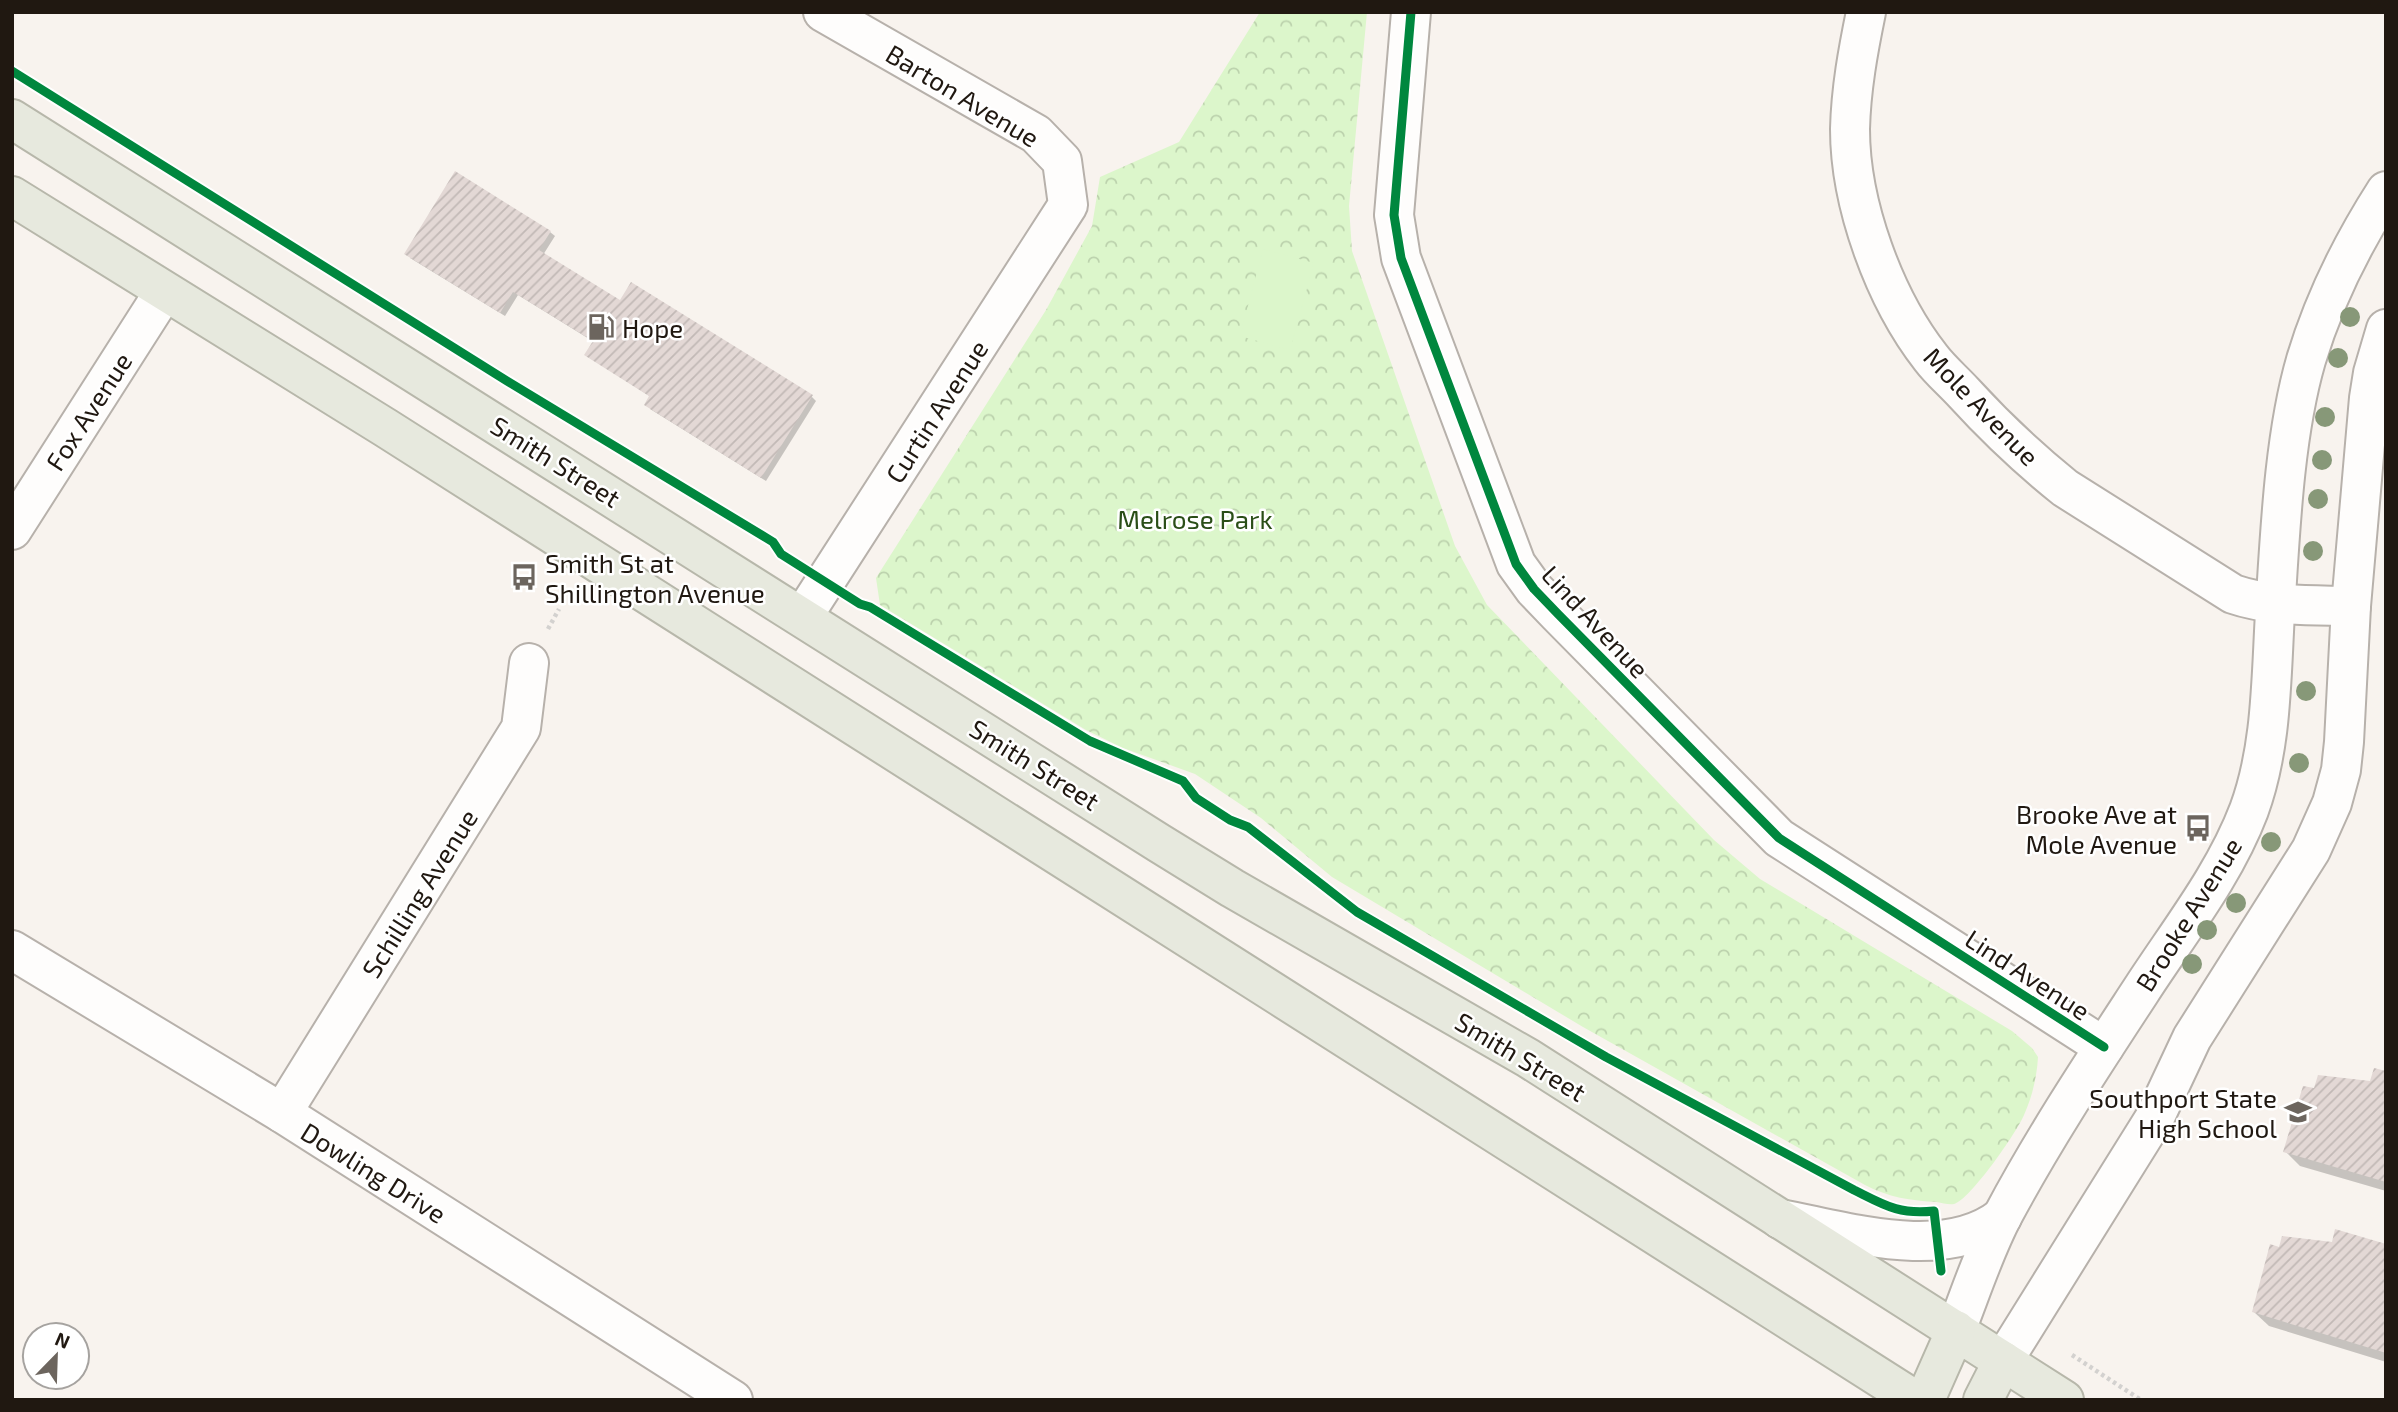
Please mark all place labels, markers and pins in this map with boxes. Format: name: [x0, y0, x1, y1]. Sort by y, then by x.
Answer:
fuel station icon: Hope: [586, 312, 616, 342]
place label: Hope: [622, 312, 683, 343]
place label: Smith St at Shillington Avenue: [545, 547, 765, 608]
bus stop icon: Smith St at Shillington Avenue: [509, 562, 539, 592]
place label: Brooke Ave at Mole Avenue: [2016, 798, 2177, 859]
bus stop icon: Brooke Ave at Mole Avenue: [2183, 813, 2213, 843]
place label: Southport State High School: [2089, 1082, 2277, 1143]
school or university icon: Southport State High School: [2283, 1097, 2313, 1127]

